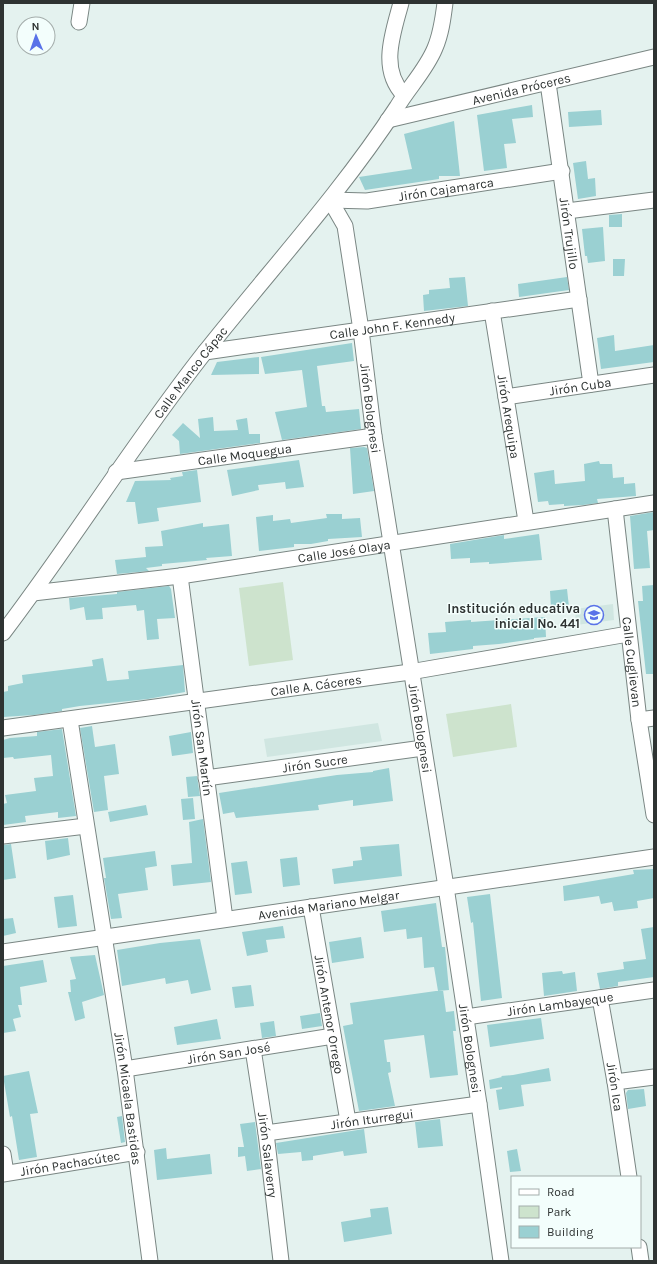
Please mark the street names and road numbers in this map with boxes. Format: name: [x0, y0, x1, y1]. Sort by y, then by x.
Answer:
street label: Avenida Próceres: [471, 69, 572, 107]
street label: Jirón Cajamarca: [397, 174, 495, 204]
street label: Jirón Trujillo: [557, 197, 582, 270]
street label: Calle John F. Kennedy: [329, 309, 456, 342]
street label: Calle Manco Cápac: [150, 323, 230, 421]
street label: Jirón Bolognesi: [358, 362, 384, 454]
street label: Jirón Arequipa: [495, 374, 523, 460]
street label: Jirón Cuba: [548, 374, 612, 398]
street label: Calle Moquegua: [197, 440, 293, 468]
street label: Calle José Olaya: [297, 536, 392, 565]
street label: Calle Cuglievan: [620, 616, 645, 708]
street label: Calle A. Cáceres: [270, 671, 363, 699]
street label: Jirón Bolognesi: [406, 682, 435, 774]
street label: Jirón San Martín: [189, 698, 216, 797]
street label: Jirón Sucre: [281, 751, 349, 775]
street label: Avenida Mariano Melgar: [257, 887, 401, 922]
street label: Jirón Antenor Orrego: [312, 954, 347, 1075]
street label: Jirón Lambayeque: [506, 988, 614, 1019]
street label: Jirón Bolognesi: [456, 1003, 485, 1094]
street label: Jirón Micaela Bastidas: [112, 1031, 145, 1166]
street label: Jirón San José: [186, 1039, 272, 1067]
street label: Jirón Ica: [604, 1061, 627, 1112]
street label: Jirón Iturregui: [330, 1106, 414, 1132]
street label: Jirón Salaverry: [255, 1111, 281, 1199]
street label: Jirón Pachacútec: [19, 1147, 121, 1179]

